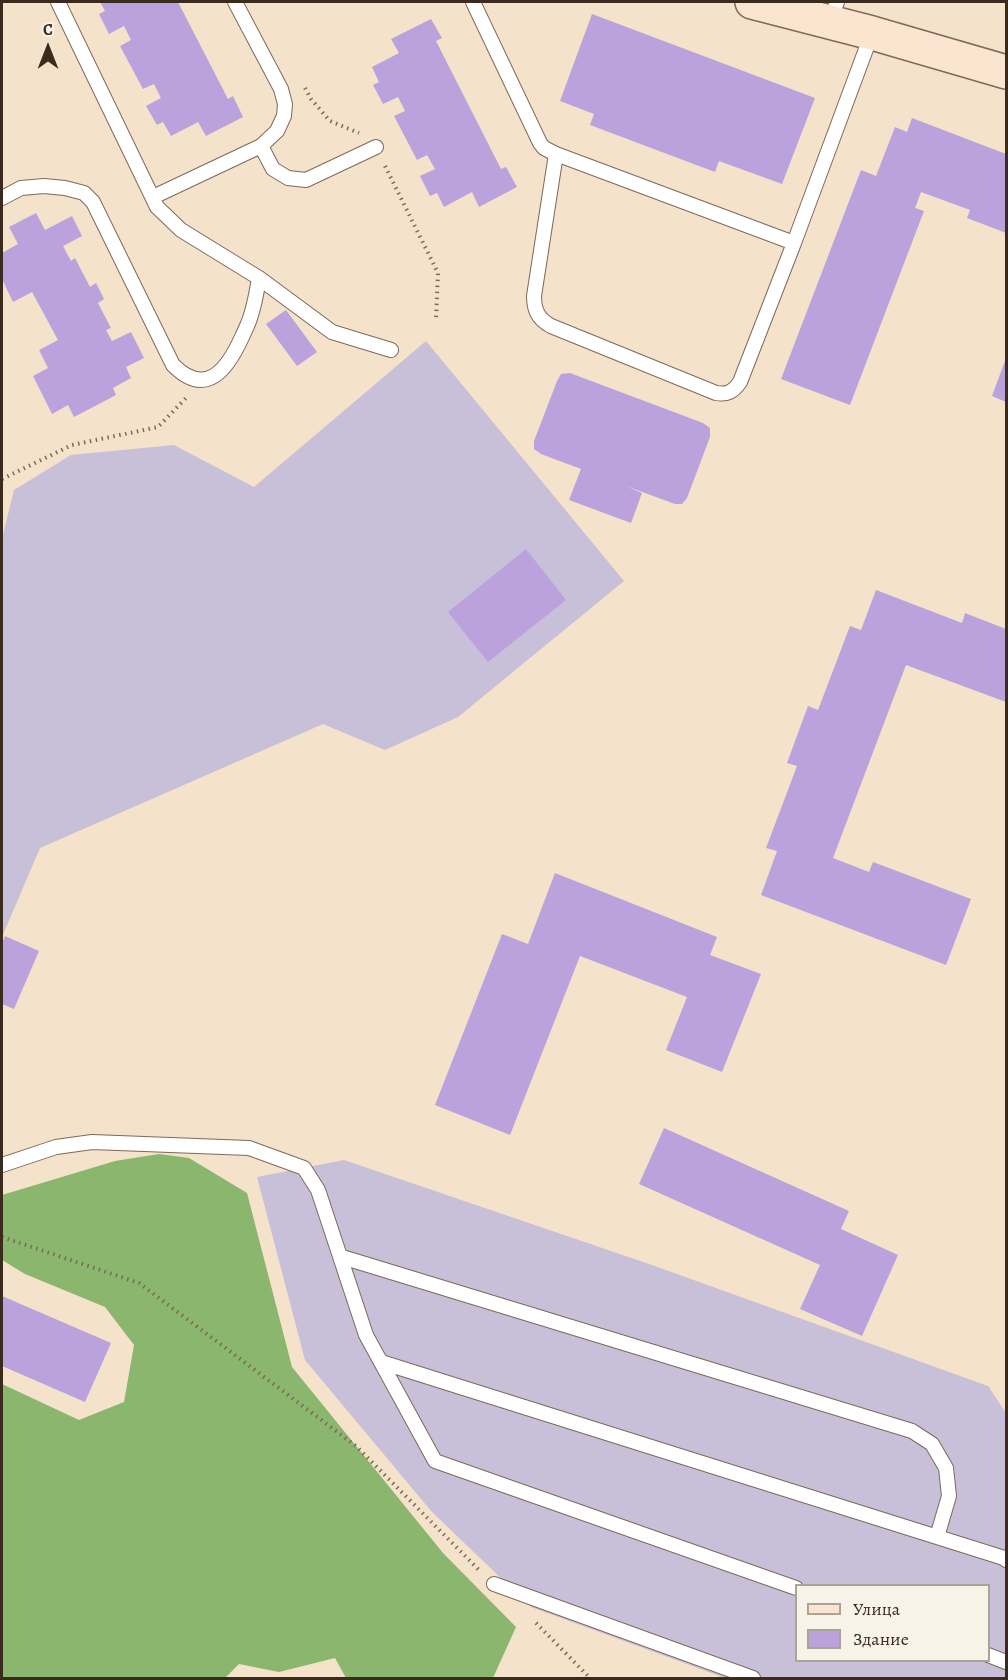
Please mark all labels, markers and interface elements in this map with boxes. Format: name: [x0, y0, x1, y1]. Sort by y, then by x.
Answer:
north arrow: [18, 18, 78, 78]
text: С: [43, 19, 53, 41]
legend: [795, 1584, 990, 1662]
text: Улица: [853, 1597, 900, 1621]
text: Здание: [853, 1627, 909, 1651]

